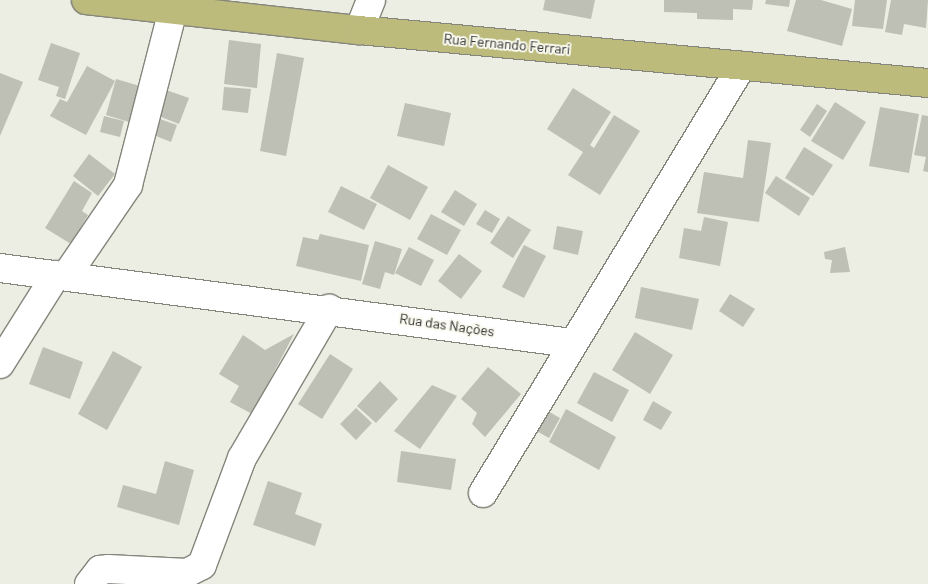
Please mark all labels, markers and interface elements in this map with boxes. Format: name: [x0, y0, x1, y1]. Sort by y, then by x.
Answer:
street label: Rua Fernando Ferrari: [443, 30, 571, 58]
street label: Rua das Nações: [398, 310, 496, 340]

